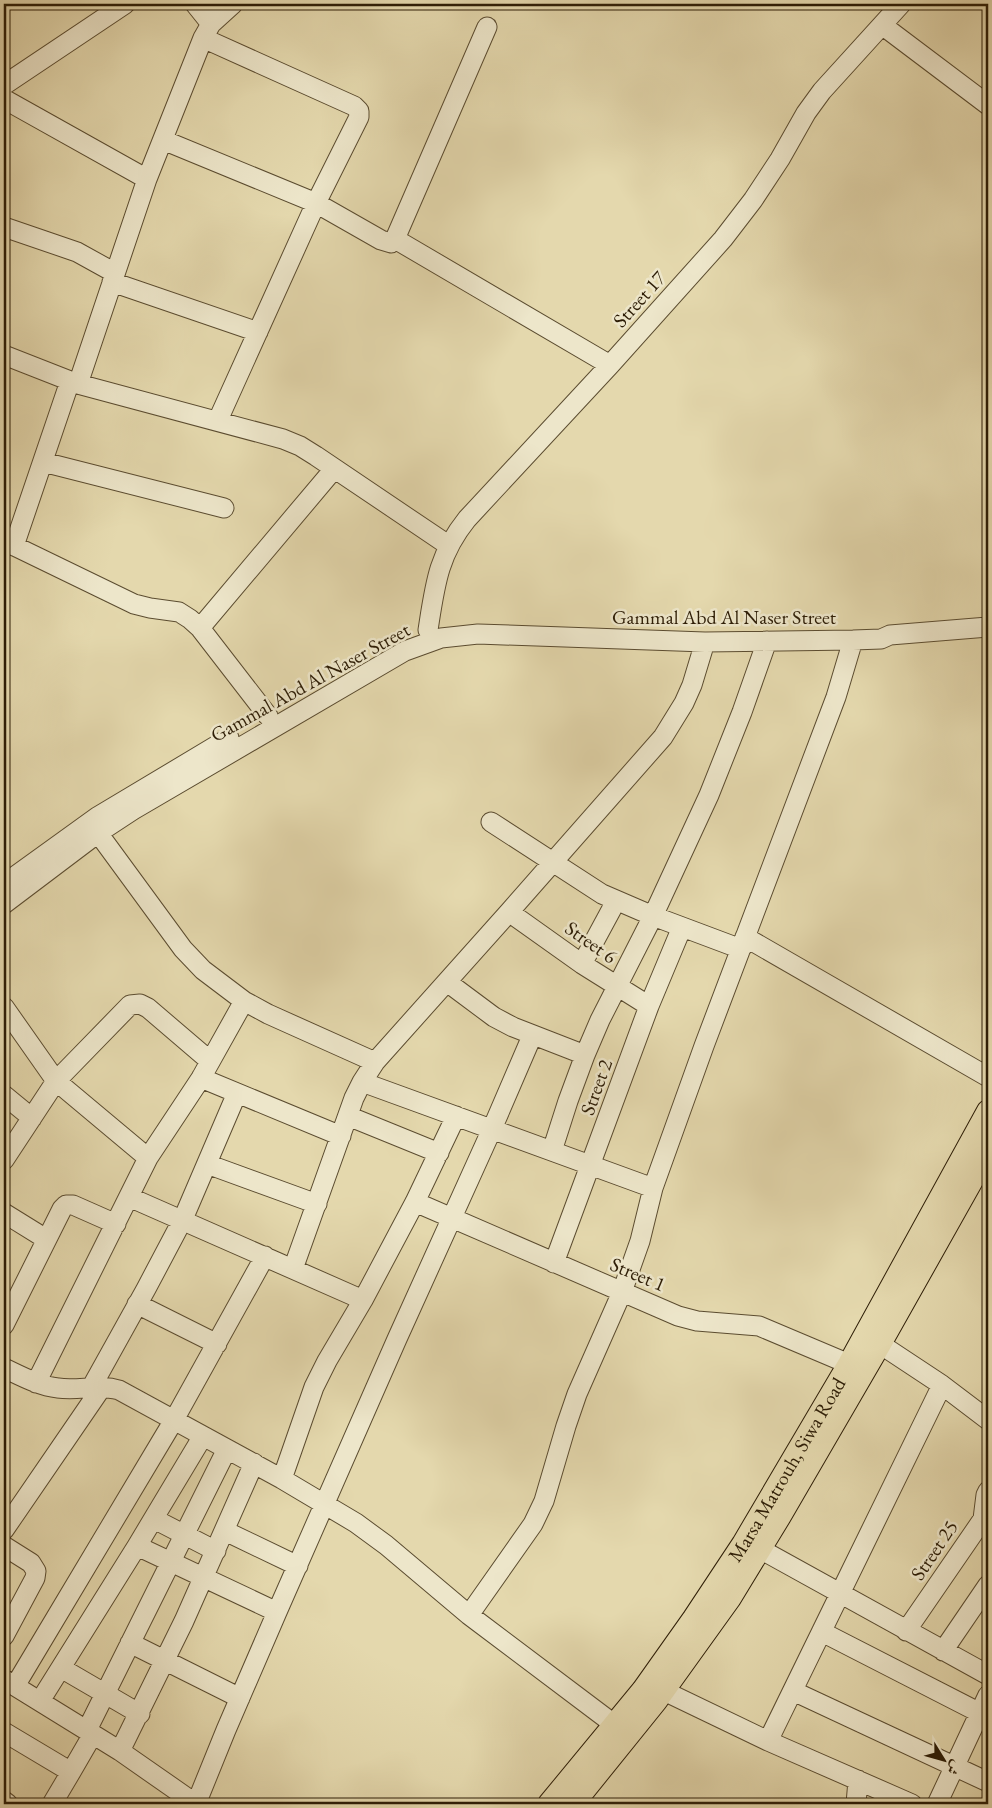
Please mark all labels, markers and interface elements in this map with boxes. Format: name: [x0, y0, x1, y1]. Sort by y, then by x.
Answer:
street label: Street 17: [607, 265, 671, 333]
street label: Gammal Abd Al Naser Street: [612, 604, 837, 630]
street label: Gammal Abd Al Naser Street: [206, 616, 415, 748]
street label: Street 6: [560, 915, 622, 969]
street label: Street 2: [574, 1055, 618, 1118]
street label: Street 1: [606, 1251, 670, 1297]
street label: Marsa Matrouh, Siwa Road: [722, 1372, 852, 1567]
street label: Street 25: [904, 1515, 964, 1585]
north arrow: [920, 1736, 970, 1786]
text: ش: [943, 1757, 966, 1779]

